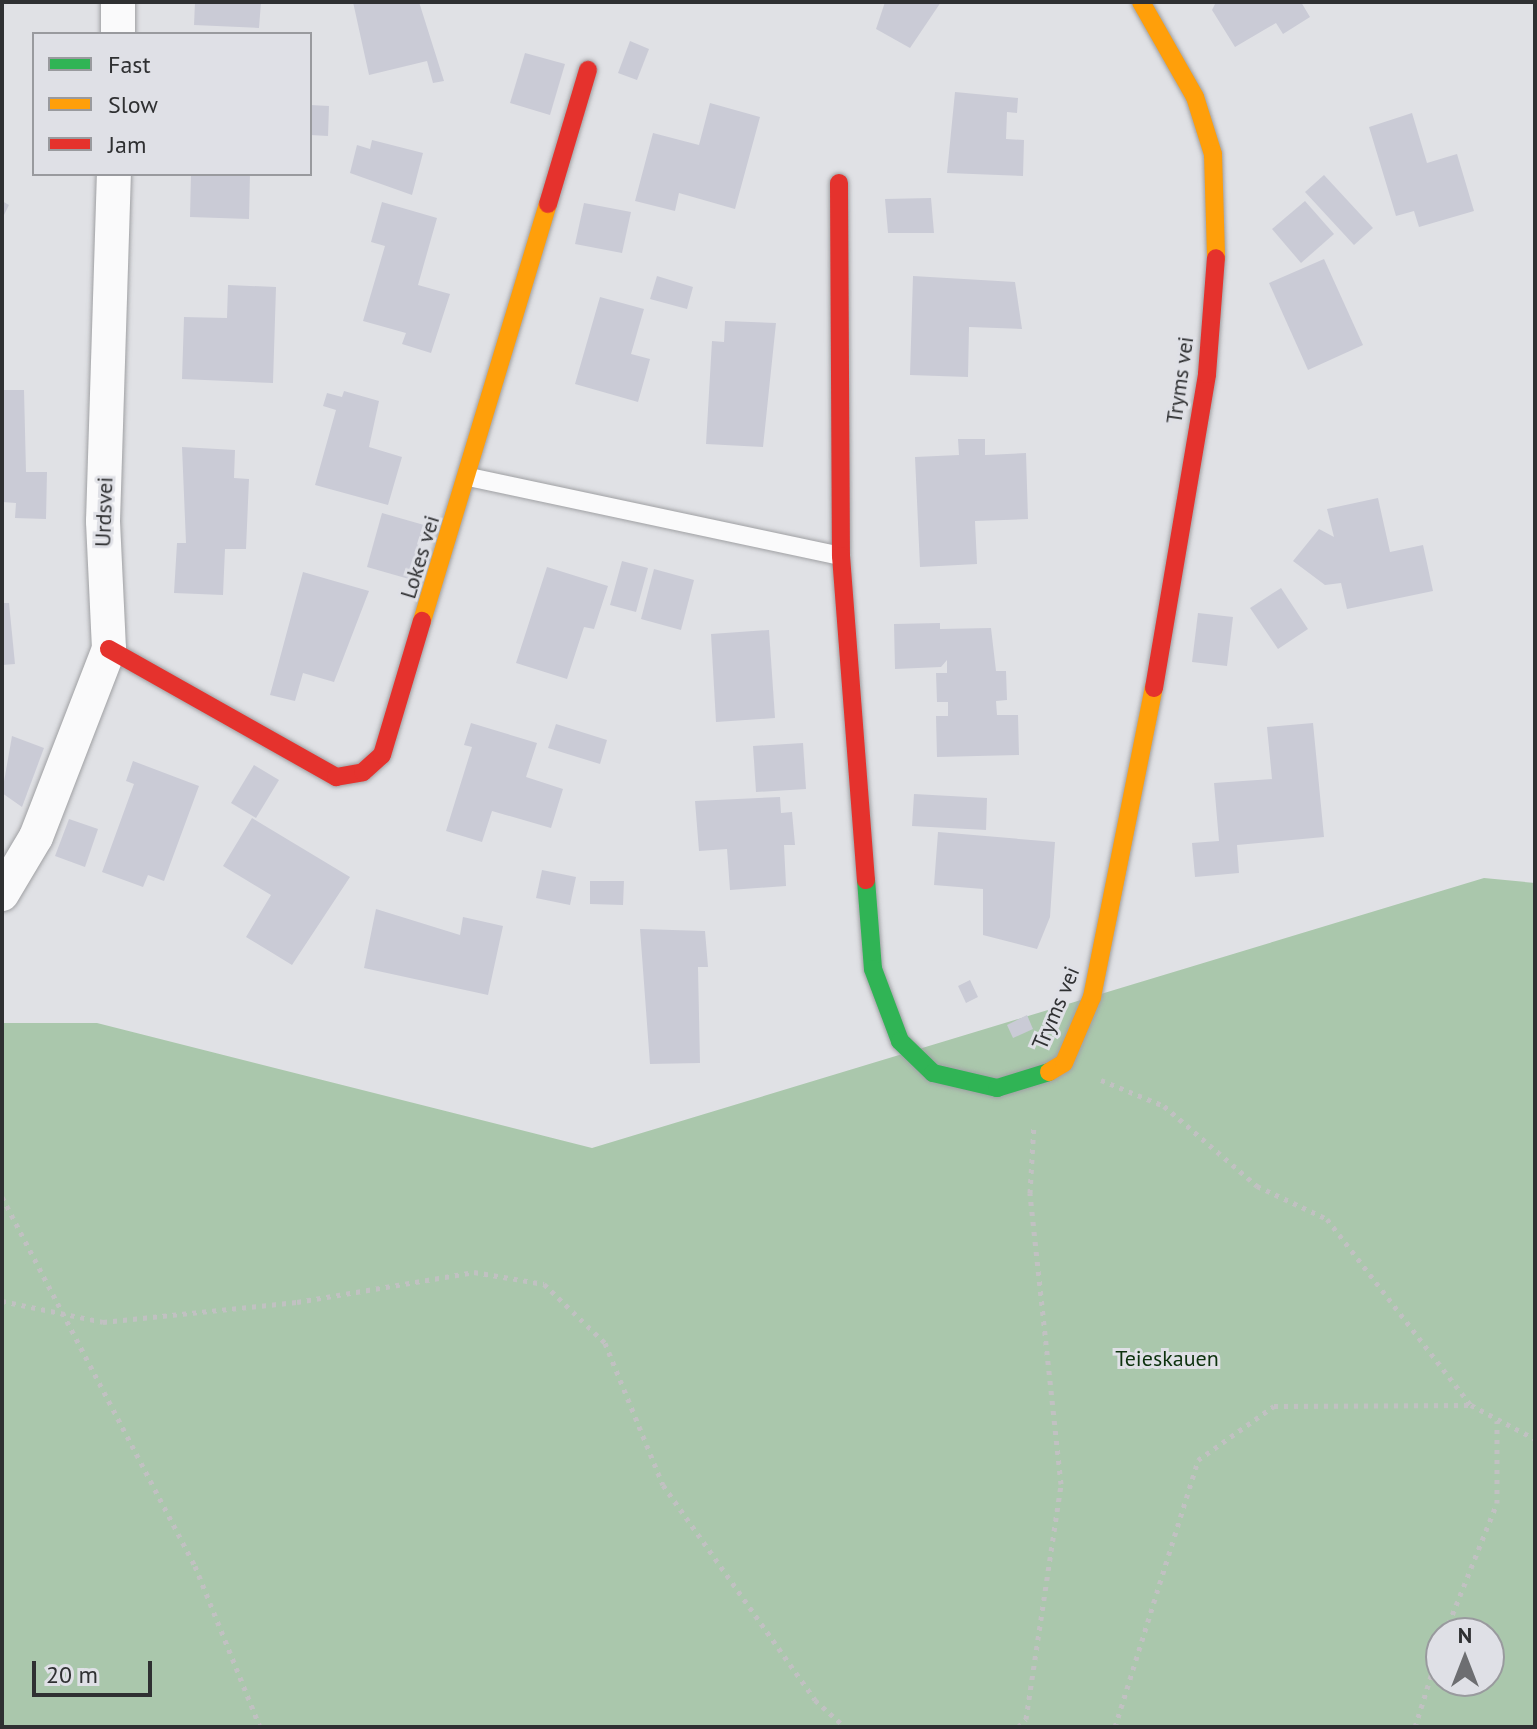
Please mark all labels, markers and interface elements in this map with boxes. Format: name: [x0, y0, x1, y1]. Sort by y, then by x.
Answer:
legend: [32, 32, 312, 176]
text: Fast: [108, 49, 151, 80]
text: Slow: [108, 89, 158, 120]
text: Jam: [108, 129, 146, 160]
street label: Tryms vei: [1161, 335, 1199, 425]
street label: Urdsvei: [90, 476, 118, 548]
street label: Lokes vei: [395, 512, 445, 602]
street label: Tryms vei: [1027, 962, 1085, 1054]
park label: Teieskauen: [1115, 1346, 1219, 1372]
north arrow: [1425, 1617, 1505, 1697]
text: N: [1458, 1621, 1472, 1649]
scale bar: [36, 1645, 156, 1695]
text: 20 m: [46, 1659, 98, 1690]

